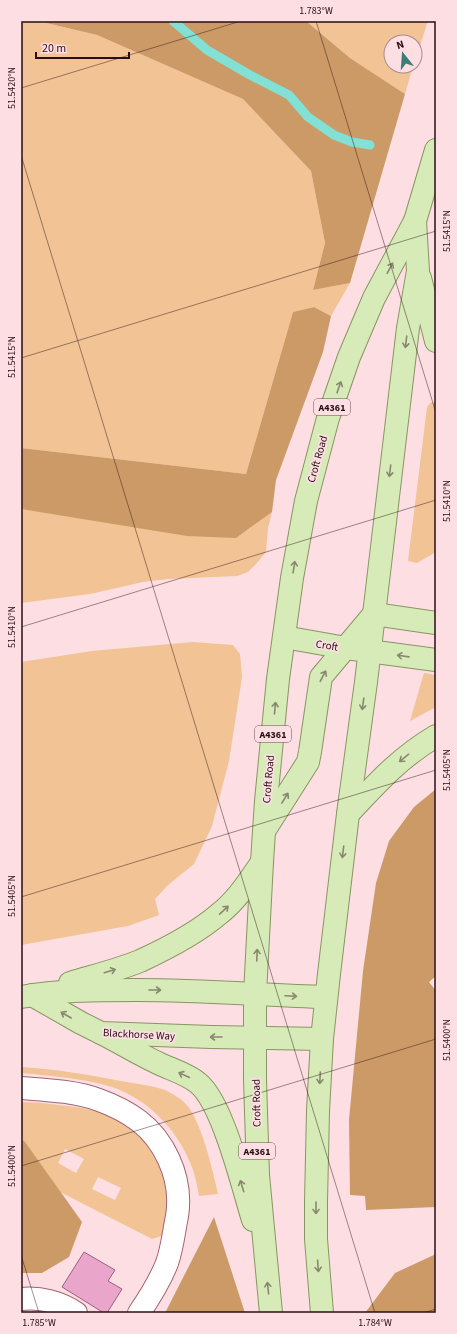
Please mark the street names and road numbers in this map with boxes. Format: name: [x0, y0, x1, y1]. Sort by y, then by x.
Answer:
road number: A4361: [314, 399, 350, 415]
street label: Croft Road: [304, 434, 331, 484]
street label: Croft: [315, 636, 340, 655]
road number: A4361: [255, 726, 291, 742]
street label: Croft Road: [259, 754, 278, 804]
street label: Blackhorse Way: [102, 1025, 176, 1044]
street label: Croft Road: [249, 1079, 264, 1127]
road number: A4361: [239, 1143, 275, 1159]

